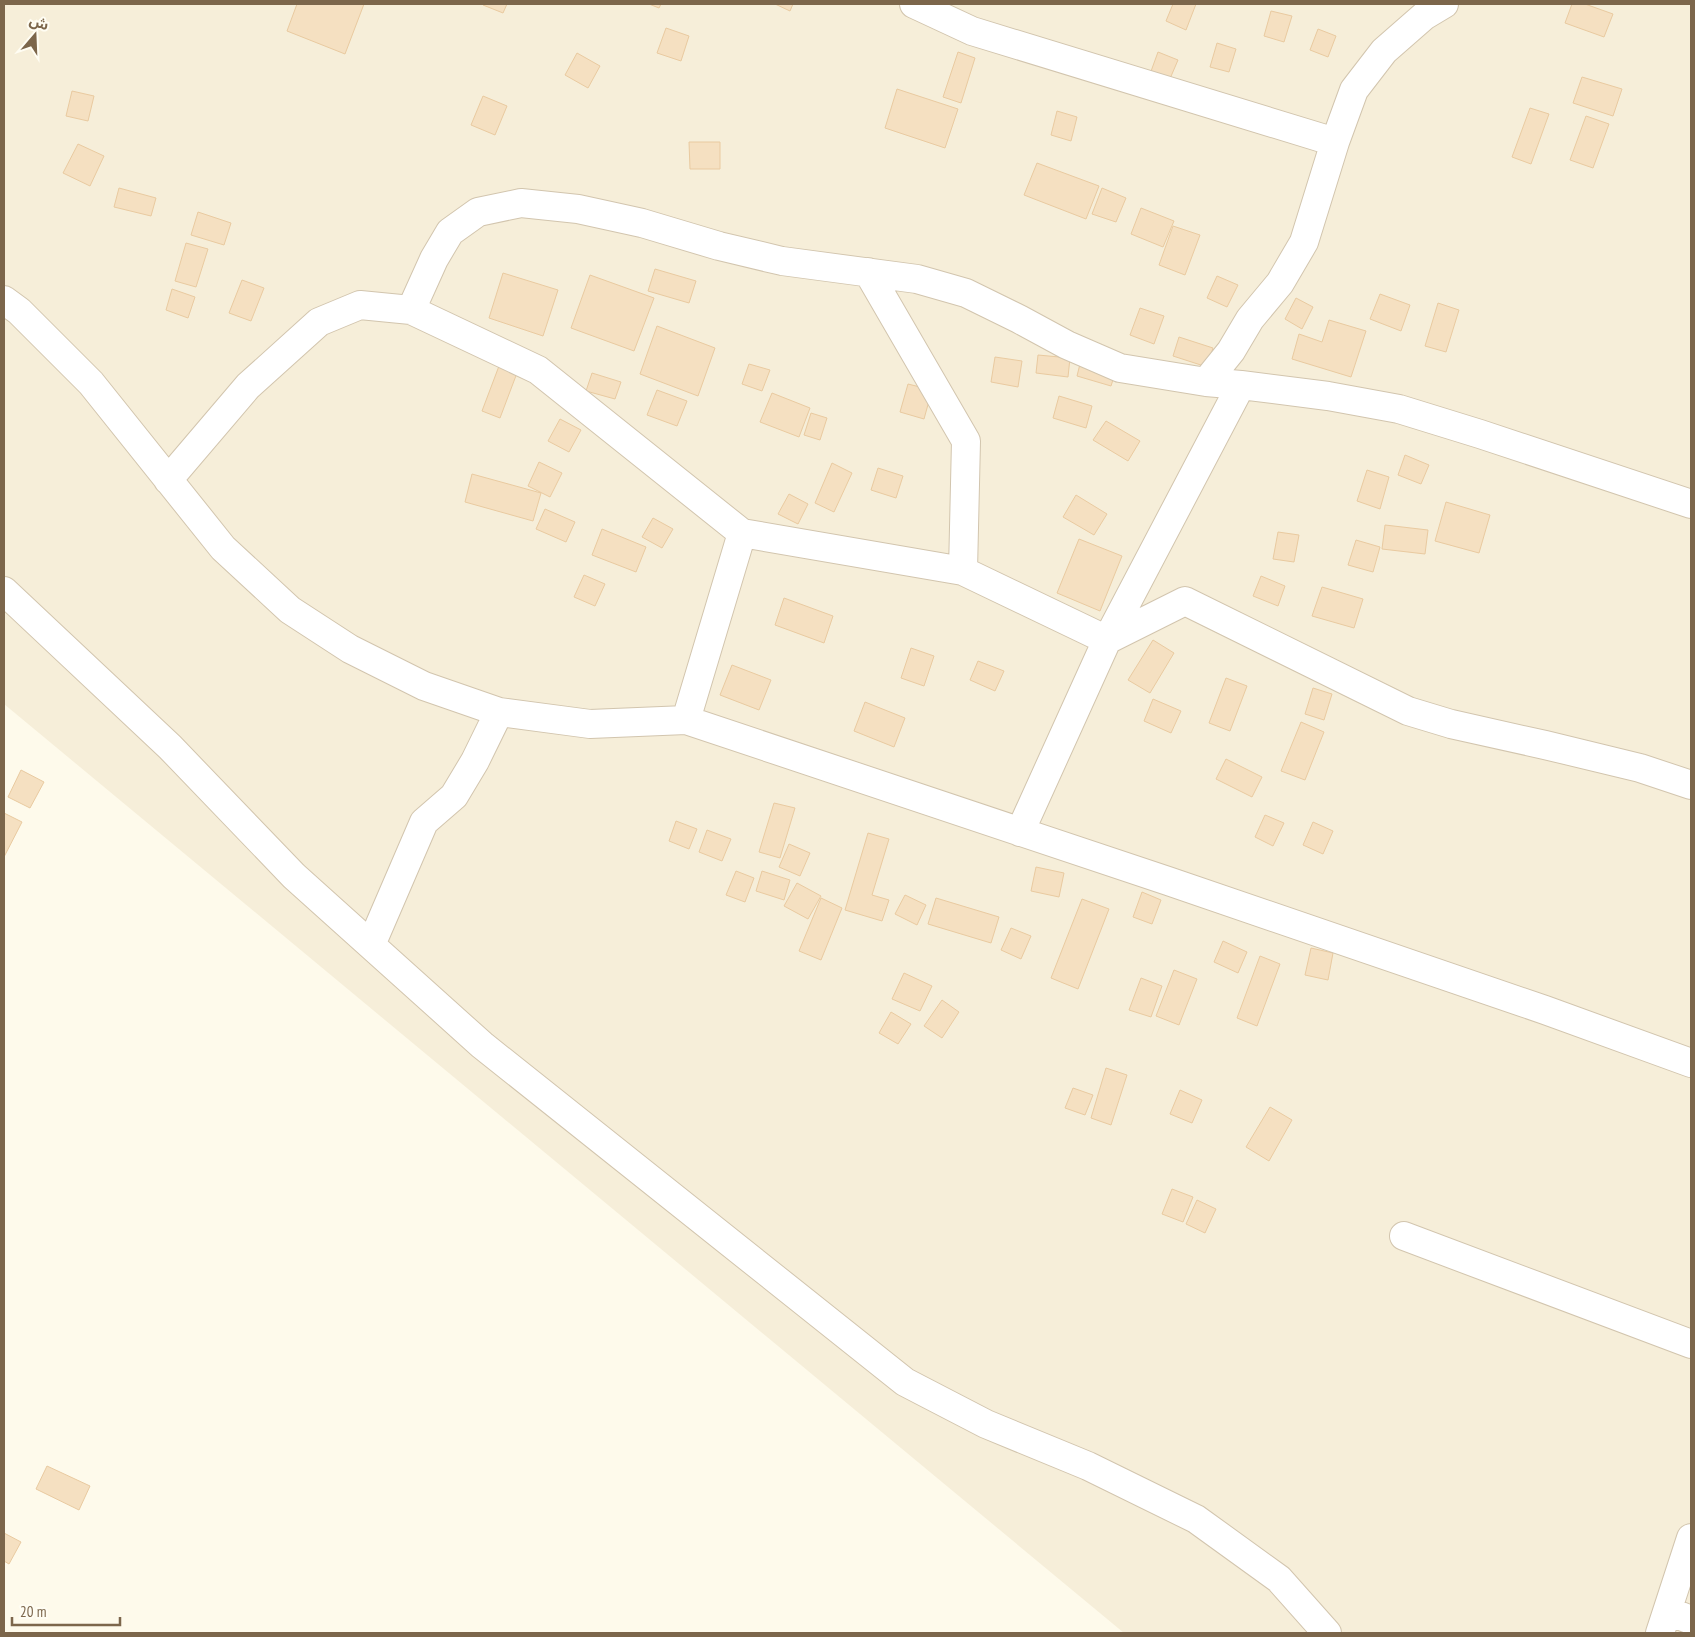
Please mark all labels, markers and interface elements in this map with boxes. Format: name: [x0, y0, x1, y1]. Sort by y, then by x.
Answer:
north arrow: [10, 10, 60, 60]
text: ش: [27, 11, 51, 34]
scale bar: [12, 1594, 120, 1626]
text: 20 m: [20, 1602, 46, 1621]

